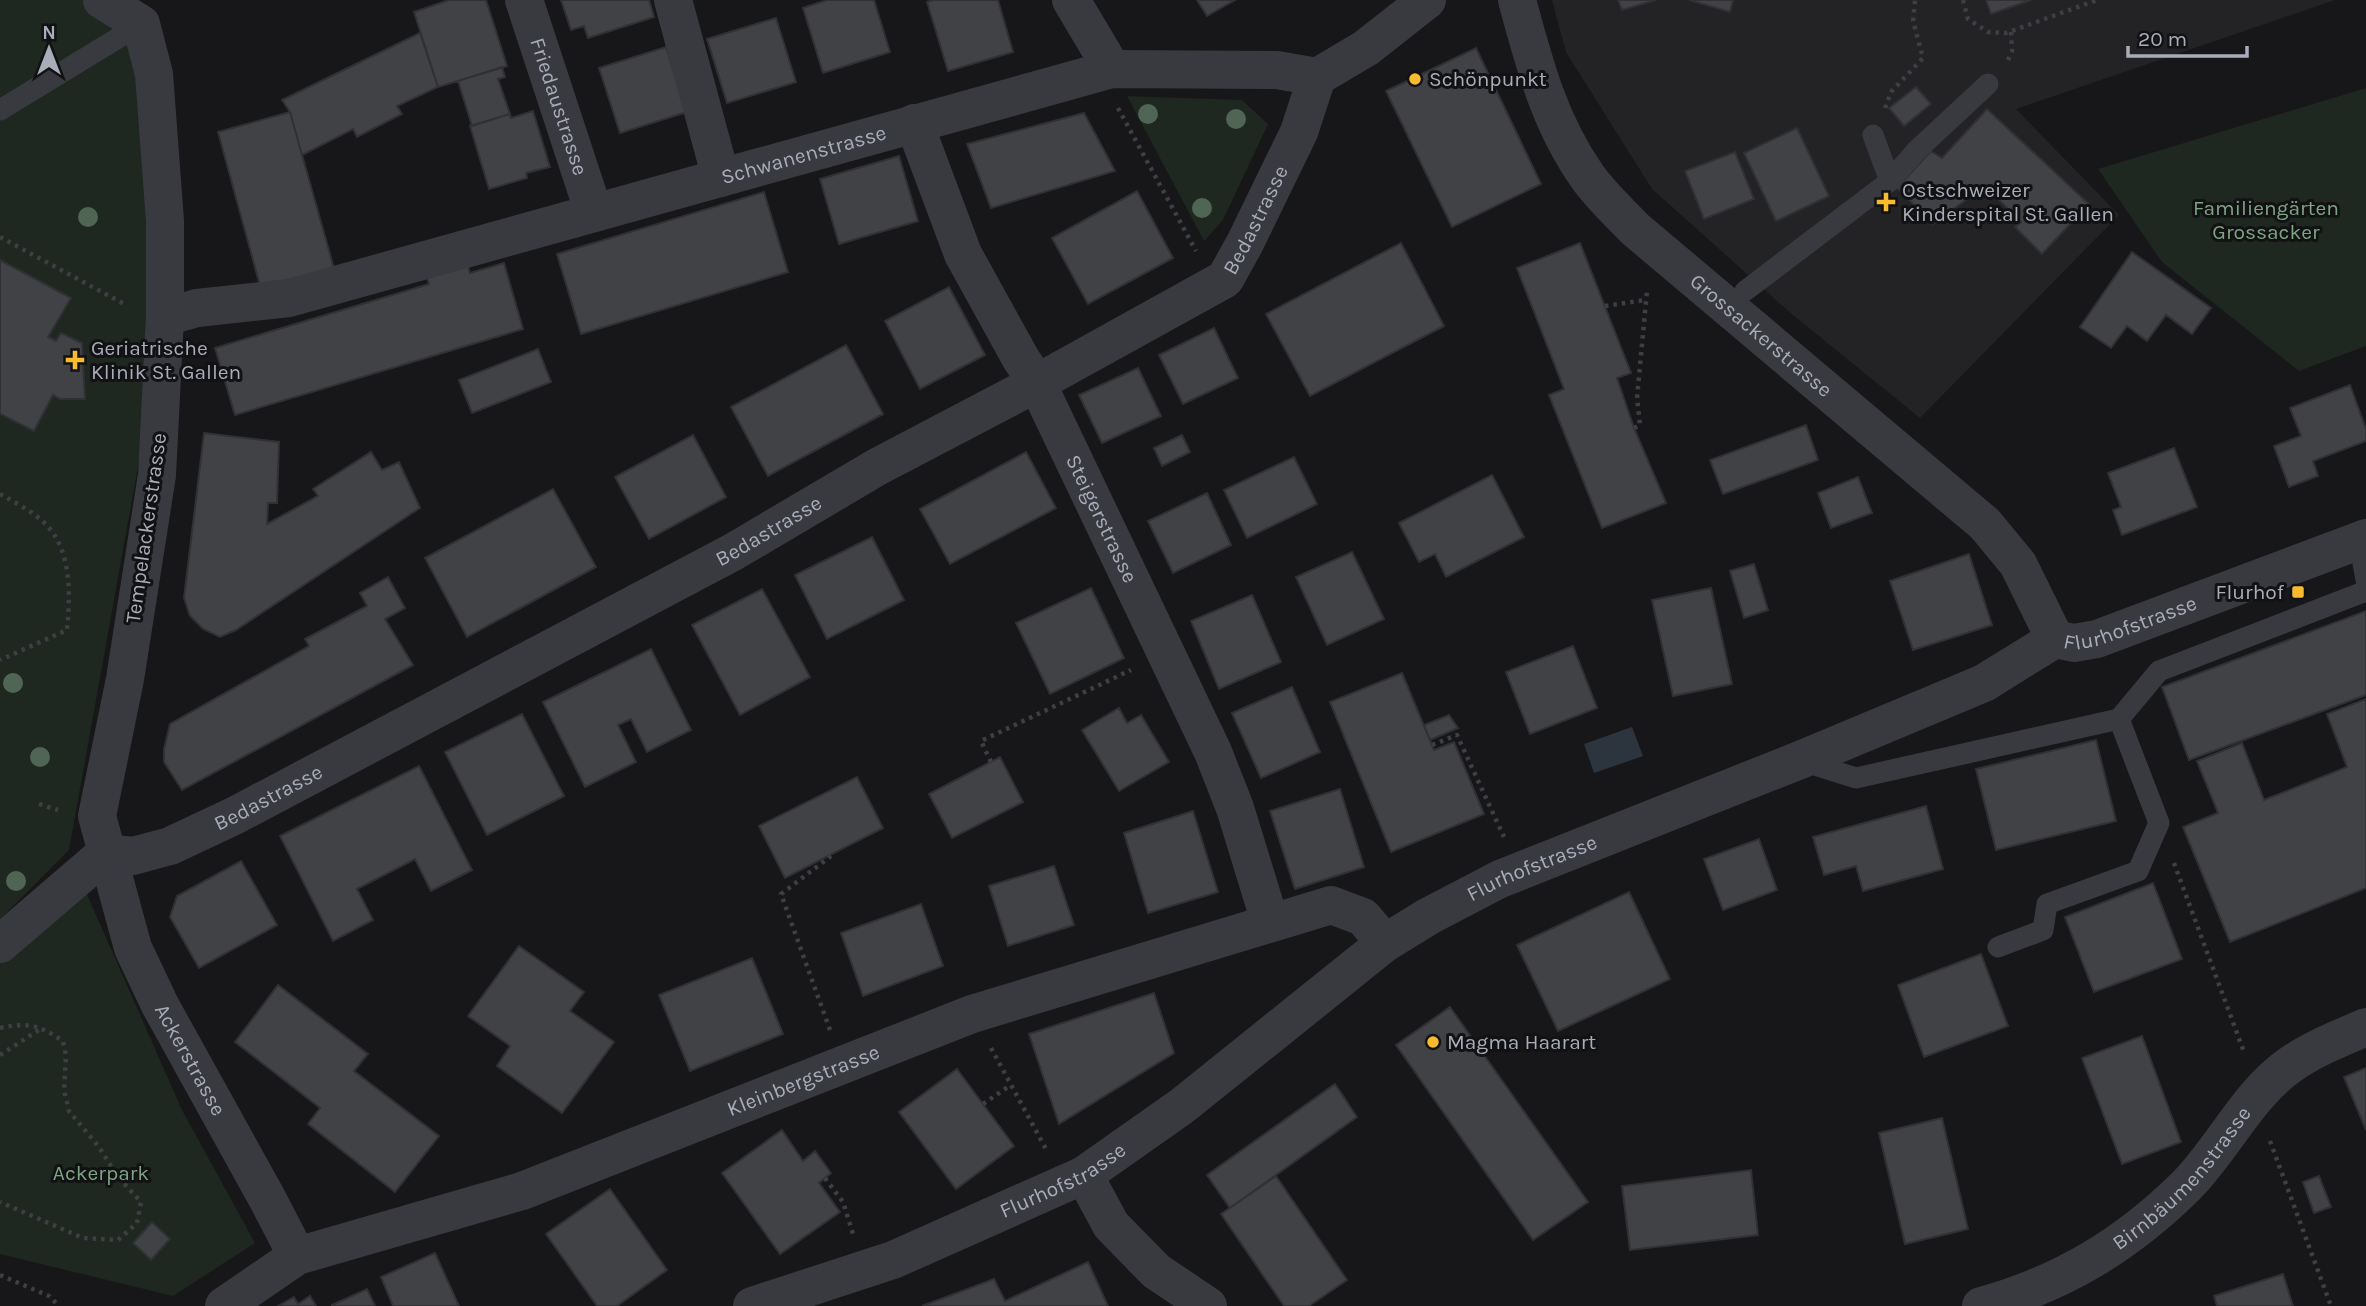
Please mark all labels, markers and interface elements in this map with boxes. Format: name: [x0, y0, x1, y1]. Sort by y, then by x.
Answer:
north arrow: [14, 14, 84, 84]
scale bar: [2128, 14, 2247, 58]
text: N: [42, 22, 56, 44]
text: 20 m: [2138, 27, 2187, 51]
street label: Friedaustrasse: [525, 35, 593, 178]
place label: Schönpunkt: [1429, 67, 1547, 91]
marker: Schönpunkt: [1407, 71, 1423, 87]
street label: Schwanenstrasse: [718, 120, 889, 189]
street label: Bedastrasse: [1218, 162, 1293, 279]
place label: Ostschweizer Kinderspital St. Gallen: [1902, 178, 2114, 226]
marker: Ostschweizer Kinderspital St. Gallen: [1876, 192, 1896, 212]
park label: Familiengärten Grossacker: [2193, 196, 2339, 244]
street label: Grossackerstrasse: [1685, 269, 1837, 402]
place label: Geriatrische Klinik St. Gallen: [91, 336, 241, 384]
marker: Geriatrische Klinik St. Gallen: [65, 350, 85, 370]
street label: Tempelackerstrasse: [121, 431, 171, 625]
street label: Steigerstrasse: [1061, 451, 1142, 587]
street label: Bedastrasse: [711, 490, 826, 571]
place label: Flurhof: [2215, 580, 2285, 604]
marker: Flurhof: [2290, 584, 2306, 600]
street label: Flurhofstrasse: [2061, 591, 2200, 655]
street label: Bedastrasse: [210, 759, 326, 836]
street label: Flurhofstrasse: [1463, 830, 1600, 906]
street label: Ackerstrasse: [150, 1000, 231, 1120]
place label: Magma Haarart: [1447, 1030, 1596, 1054]
marker: Magma Haarart: [1425, 1034, 1441, 1050]
street label: Kleinbergstrasse: [724, 1040, 883, 1121]
street label: Birnbäumenstrasse: [2108, 1102, 2256, 1255]
street label: Flurhofstrasse: [996, 1137, 1130, 1223]
park label: Ackerpark: [53, 1161, 149, 1185]

